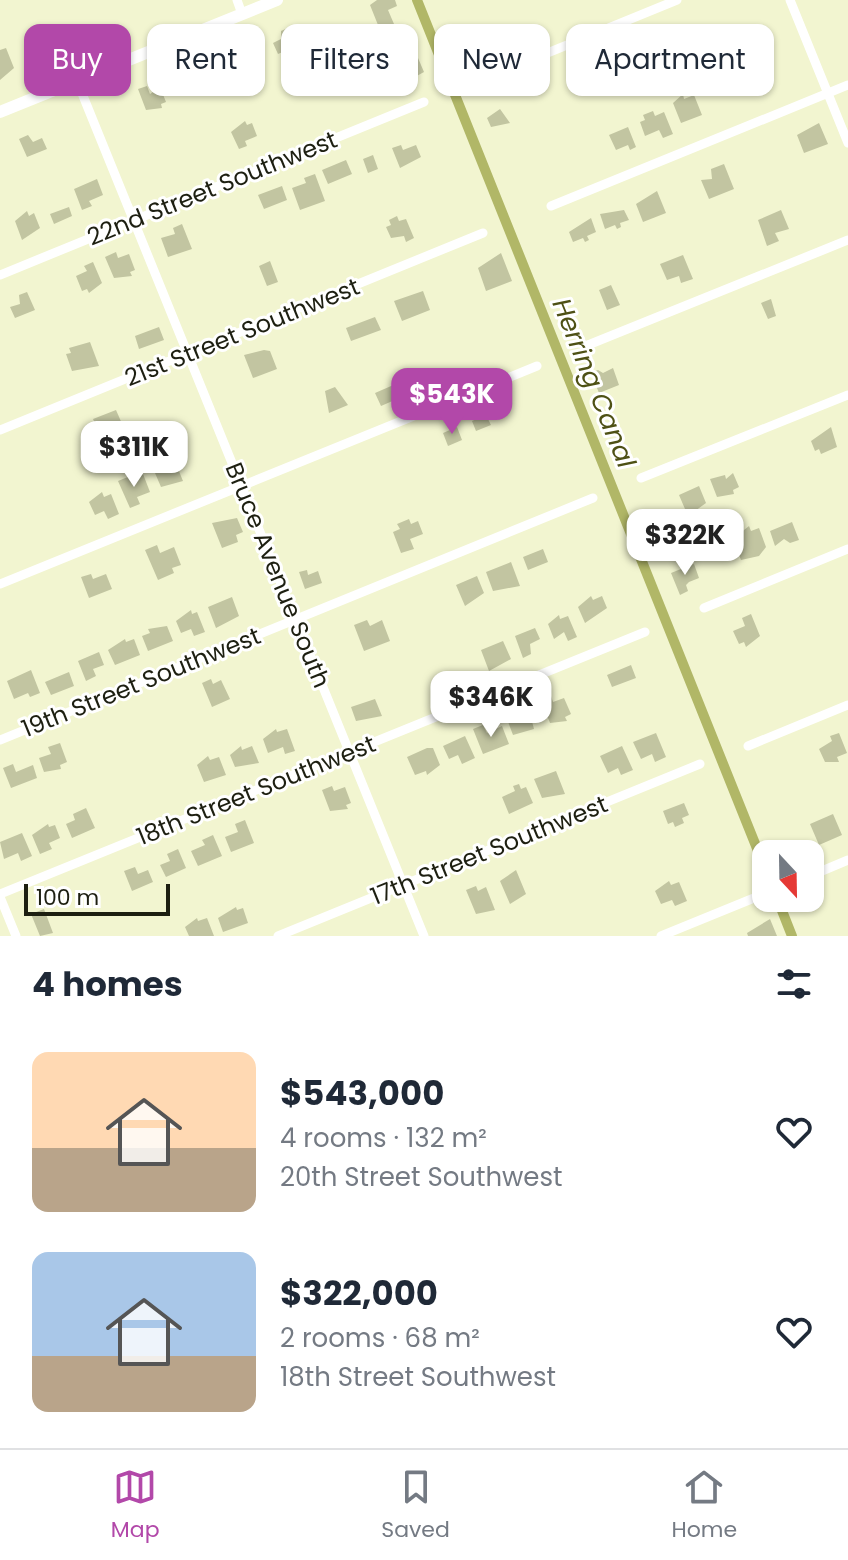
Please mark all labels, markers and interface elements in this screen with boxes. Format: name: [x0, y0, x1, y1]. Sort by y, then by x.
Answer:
chip: Buy: [24, 24, 131, 96]
chip: Rent: [147, 24, 265, 96]
chip: Filters: [281, 24, 418, 96]
chip: New: [434, 24, 550, 96]
chip: Apartment: [566, 24, 774, 96]
street label: 22nd Street Southwest: [82, 123, 342, 253]
street label: 21st Street Southwest: [120, 270, 364, 394]
water label: Herring Canal: [544, 293, 645, 474]
pin: $543K: [396, 368, 508, 436]
text: $543K: [409, 376, 495, 412]
pin: $311K: [78, 421, 190, 489]
text: $311K: [99, 429, 169, 465]
street label: Bruce Avenue South: [218, 457, 338, 693]
pin: $322K: [629, 509, 741, 577]
text: $322K: [645, 517, 725, 553]
street label: 19th Street Southwest: [17, 619, 265, 745]
pin: $346K: [435, 671, 547, 739]
text: $346K: [448, 679, 534, 715]
street label: 18th Street Southwest: [132, 727, 380, 853]
street label: 17th Street Southwest: [366, 787, 612, 913]
north arrow: [752, 840, 824, 912]
map controls: [752, 840, 824, 912]
scale bar: [24, 880, 170, 916]
text: 100 m: [36, 882, 99, 913]
text: 4 homes: [32, 960, 183, 1008]
icon: filters: [772, 962, 816, 1006]
text: $543,000: [280, 1069, 444, 1117]
icon: home: [96, 1084, 192, 1180]
icon: heart: [772, 1110, 816, 1154]
text: 4 rooms · 132 m²: [280, 1120, 487, 1156]
text: 20th Street Southwest: [280, 1159, 563, 1195]
text: $322,000: [280, 1269, 438, 1317]
icon: home: [96, 1284, 192, 1380]
icon: heart: [772, 1310, 816, 1354]
text: 2 rooms · 68 m²: [280, 1320, 480, 1356]
text: 18th Street Southwest: [280, 1359, 556, 1395]
tab: Map: [111, 1465, 160, 1546]
tab: Saved: [381, 1465, 450, 1546]
tab: Home: [672, 1465, 737, 1546]

